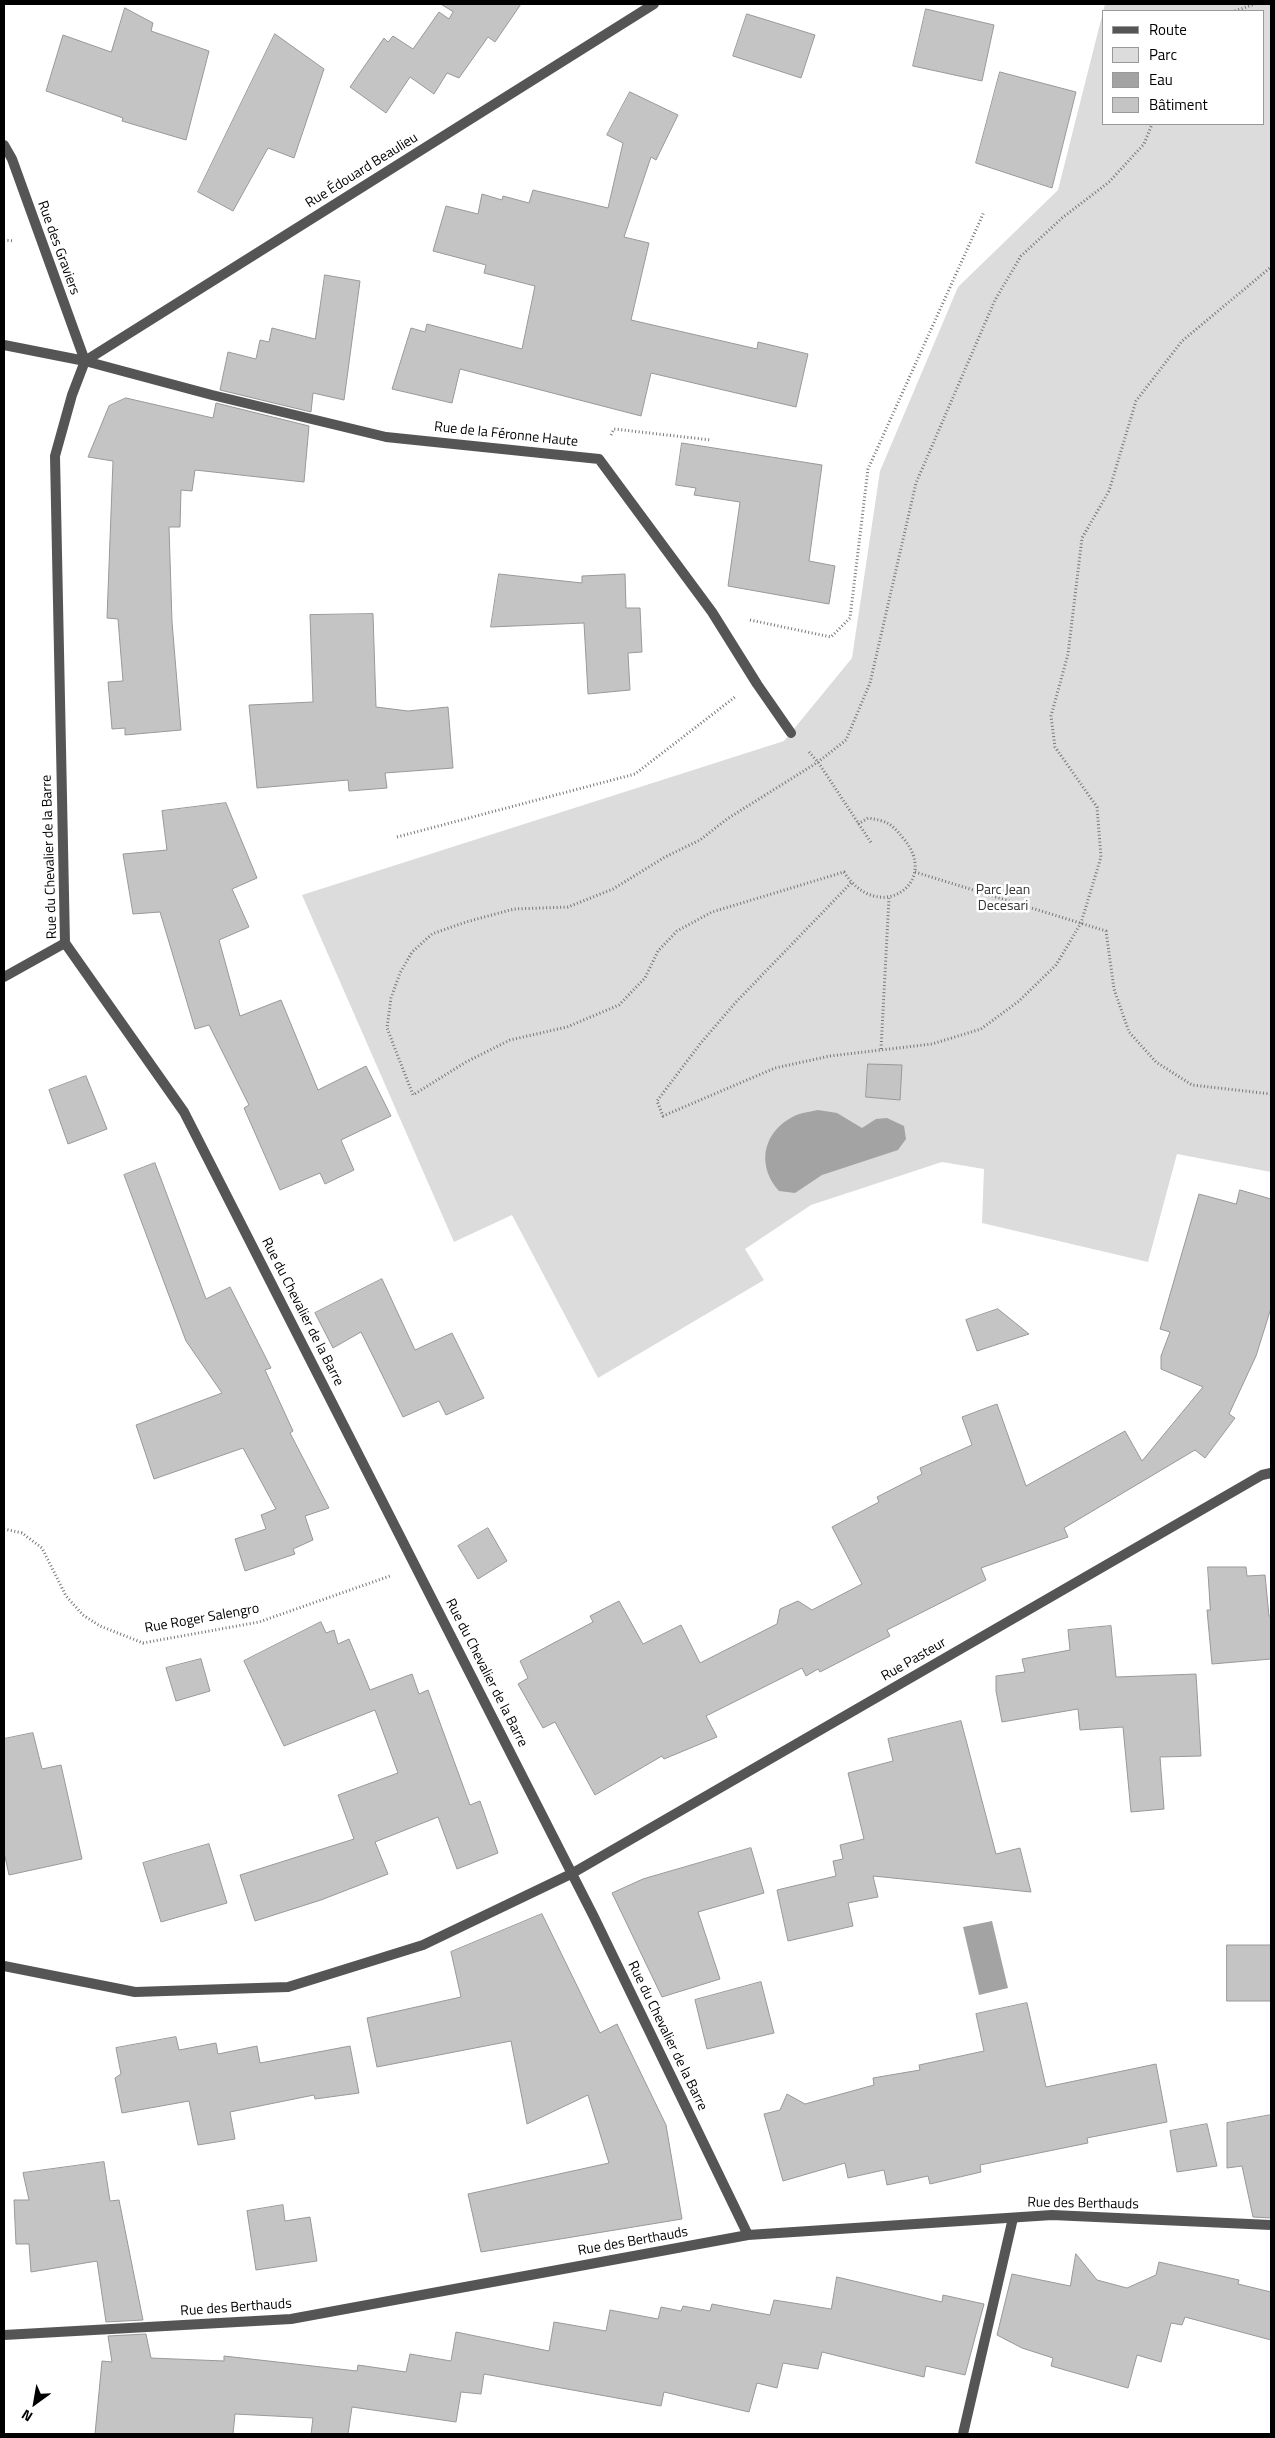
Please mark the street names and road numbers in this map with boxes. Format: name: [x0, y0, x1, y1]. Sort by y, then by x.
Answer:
street label: Rue Édouard Beaulieu: [303, 130, 421, 212]
street label: Rue des Graviers: [33, 199, 83, 297]
street label: Rue de la Féronne Haute: [433, 419, 579, 451]
street label: Rue du Chevalier de la Barre: [39, 775, 61, 939]
street label: Rue du Chevalier de la Barre: [257, 1235, 347, 1389]
street label: Rue du Chevalier de la Barre: [441, 1596, 531, 1750]
street label: Rue Roger Salengro: [143, 1601, 261, 1637]
street label: Rue Pasteur: [879, 1635, 949, 1685]
street label: Rue du Chevalier de la Barre: [623, 1959, 711, 2113]
street label: Rue des Berthauds: [1027, 2195, 1139, 2213]
street label: Rue des Berthauds: [577, 2224, 689, 2260]
street label: Rue des Berthauds: [180, 2296, 292, 2320]

